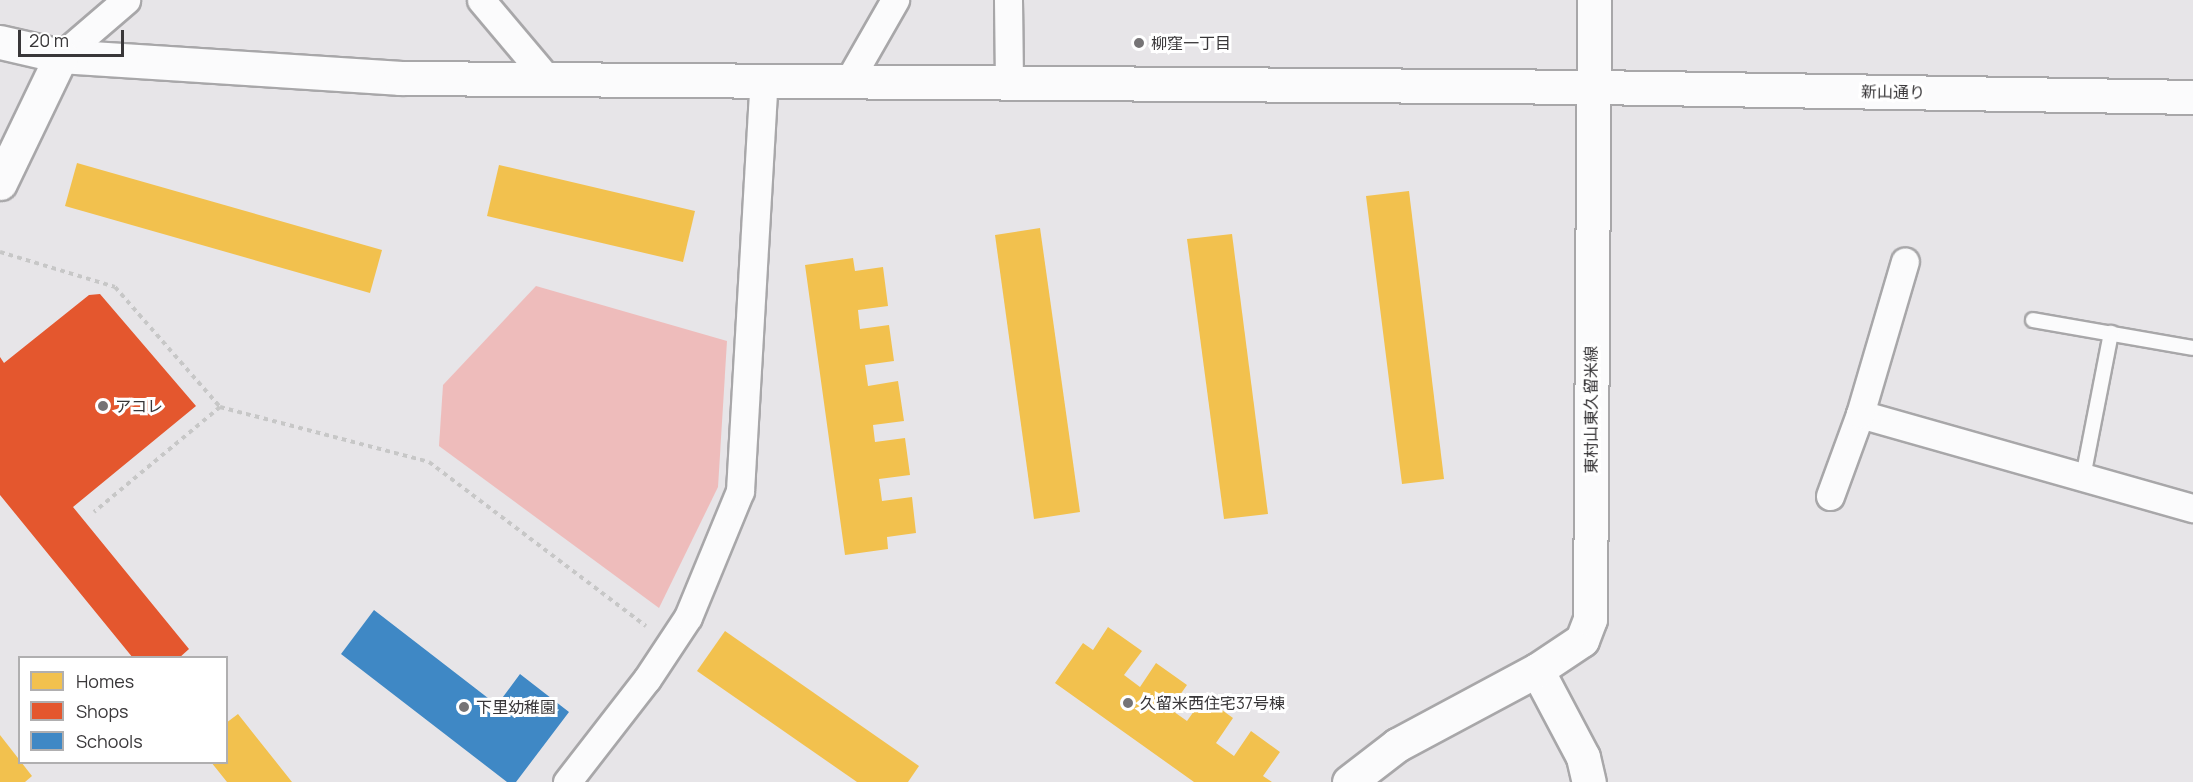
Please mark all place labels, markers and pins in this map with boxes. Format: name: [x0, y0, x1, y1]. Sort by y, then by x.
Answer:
place label: 柳窪一丁目: [1151, 33, 1231, 53]
marker: 柳窪一丁目: [1132, 36, 1146, 50]
place label: アコレ: [115, 396, 163, 416]
marker: アコレ: [96, 399, 110, 413]
place label: 久留米西住宅37号棟: [1140, 693, 1285, 713]
marker: 久留米西住宅37号棟: [1121, 696, 1135, 710]
place label: 下里幼稚園: [476, 697, 556, 717]
marker: 下里幼稚園: [457, 700, 471, 714]

